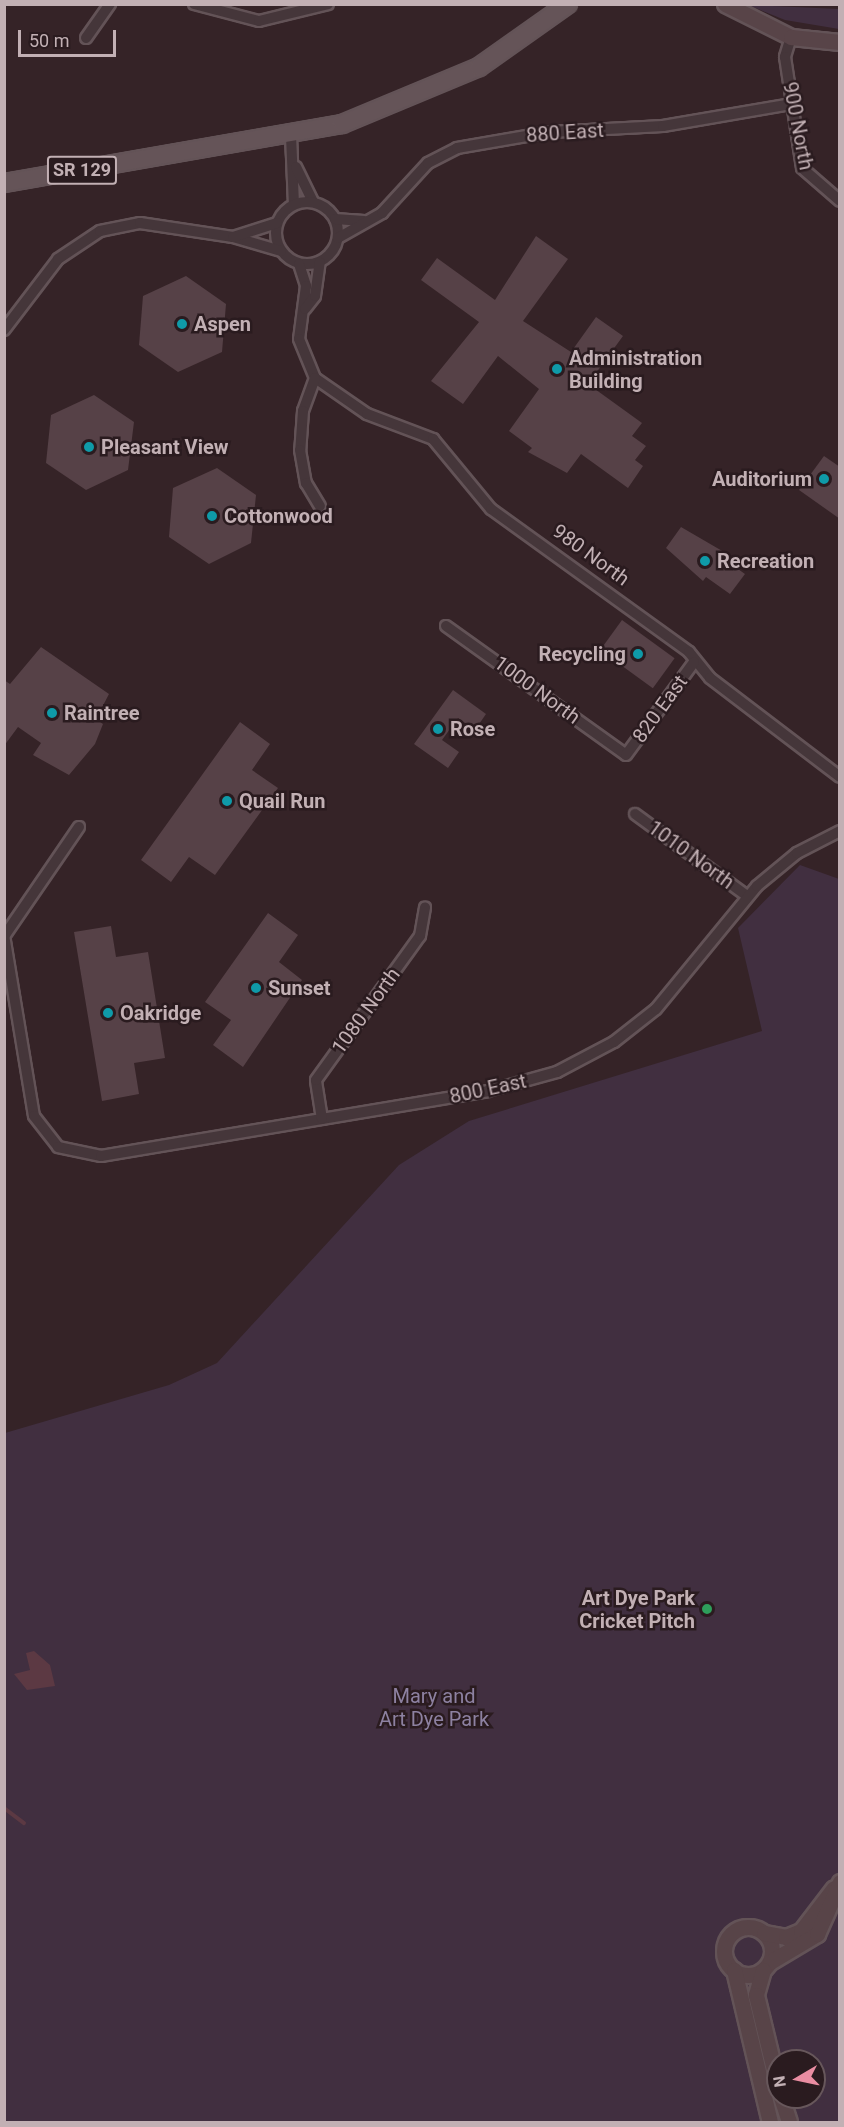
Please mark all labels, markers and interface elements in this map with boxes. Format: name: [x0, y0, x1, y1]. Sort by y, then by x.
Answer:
scale bar: [21, 18, 118, 56]
text: 50 m: [29, 30, 69, 51]
street label: 900 North: [778, 80, 818, 172]
street label: 880 East: [525, 118, 605, 148]
road number: SR 129: [46, 155, 118, 185]
place label: Aspen: [194, 312, 251, 336]
marker: Aspen: [175, 317, 189, 331]
place label: Administration Building: [569, 346, 702, 393]
marker: Administration Building: [550, 362, 564, 376]
place label: Pleasant View: [101, 435, 228, 459]
marker: Pleasant View: [82, 440, 96, 454]
place label: Auditorium: [712, 467, 812, 491]
marker: Auditorium: [817, 472, 831, 486]
place label: Cottonwood: [224, 504, 333, 528]
marker: Cottonwood: [205, 509, 219, 523]
street label: 980 North: [548, 519, 634, 591]
place label: Recreation: [717, 549, 814, 573]
marker: Recreation: [698, 554, 712, 568]
place label: Recycling: [538, 642, 626, 666]
marker: Recycling: [631, 647, 645, 661]
street label: 1000 North: [489, 651, 585, 729]
street label: 820 East: [627, 670, 693, 748]
place label: Raintree: [64, 701, 140, 725]
marker: Raintree: [45, 706, 59, 720]
place label: Rose: [450, 717, 495, 741]
marker: Rose: [431, 722, 445, 736]
place label: Quail Run: [239, 789, 325, 813]
marker: Quail Run: [220, 794, 234, 808]
street label: 1010 North: [643, 816, 739, 894]
street label: 1080 North: [327, 963, 405, 1059]
place label: Sunset: [268, 976, 331, 1000]
marker: Sunset: [249, 981, 263, 995]
place label: Oakridge: [120, 1001, 201, 1025]
marker: Oakridge: [101, 1006, 115, 1020]
street label: 800 East: [447, 1069, 529, 1109]
place label: Art Dye Park Cricket Pitch: [579, 1586, 695, 1633]
marker: Art Dye Park Cricket Pitch: [700, 1602, 714, 1616]
park label: Mary and Art Dye Park: [379, 1685, 489, 1732]
north arrow: [766, 2049, 826, 2109]
text: N: [769, 2075, 790, 2089]

